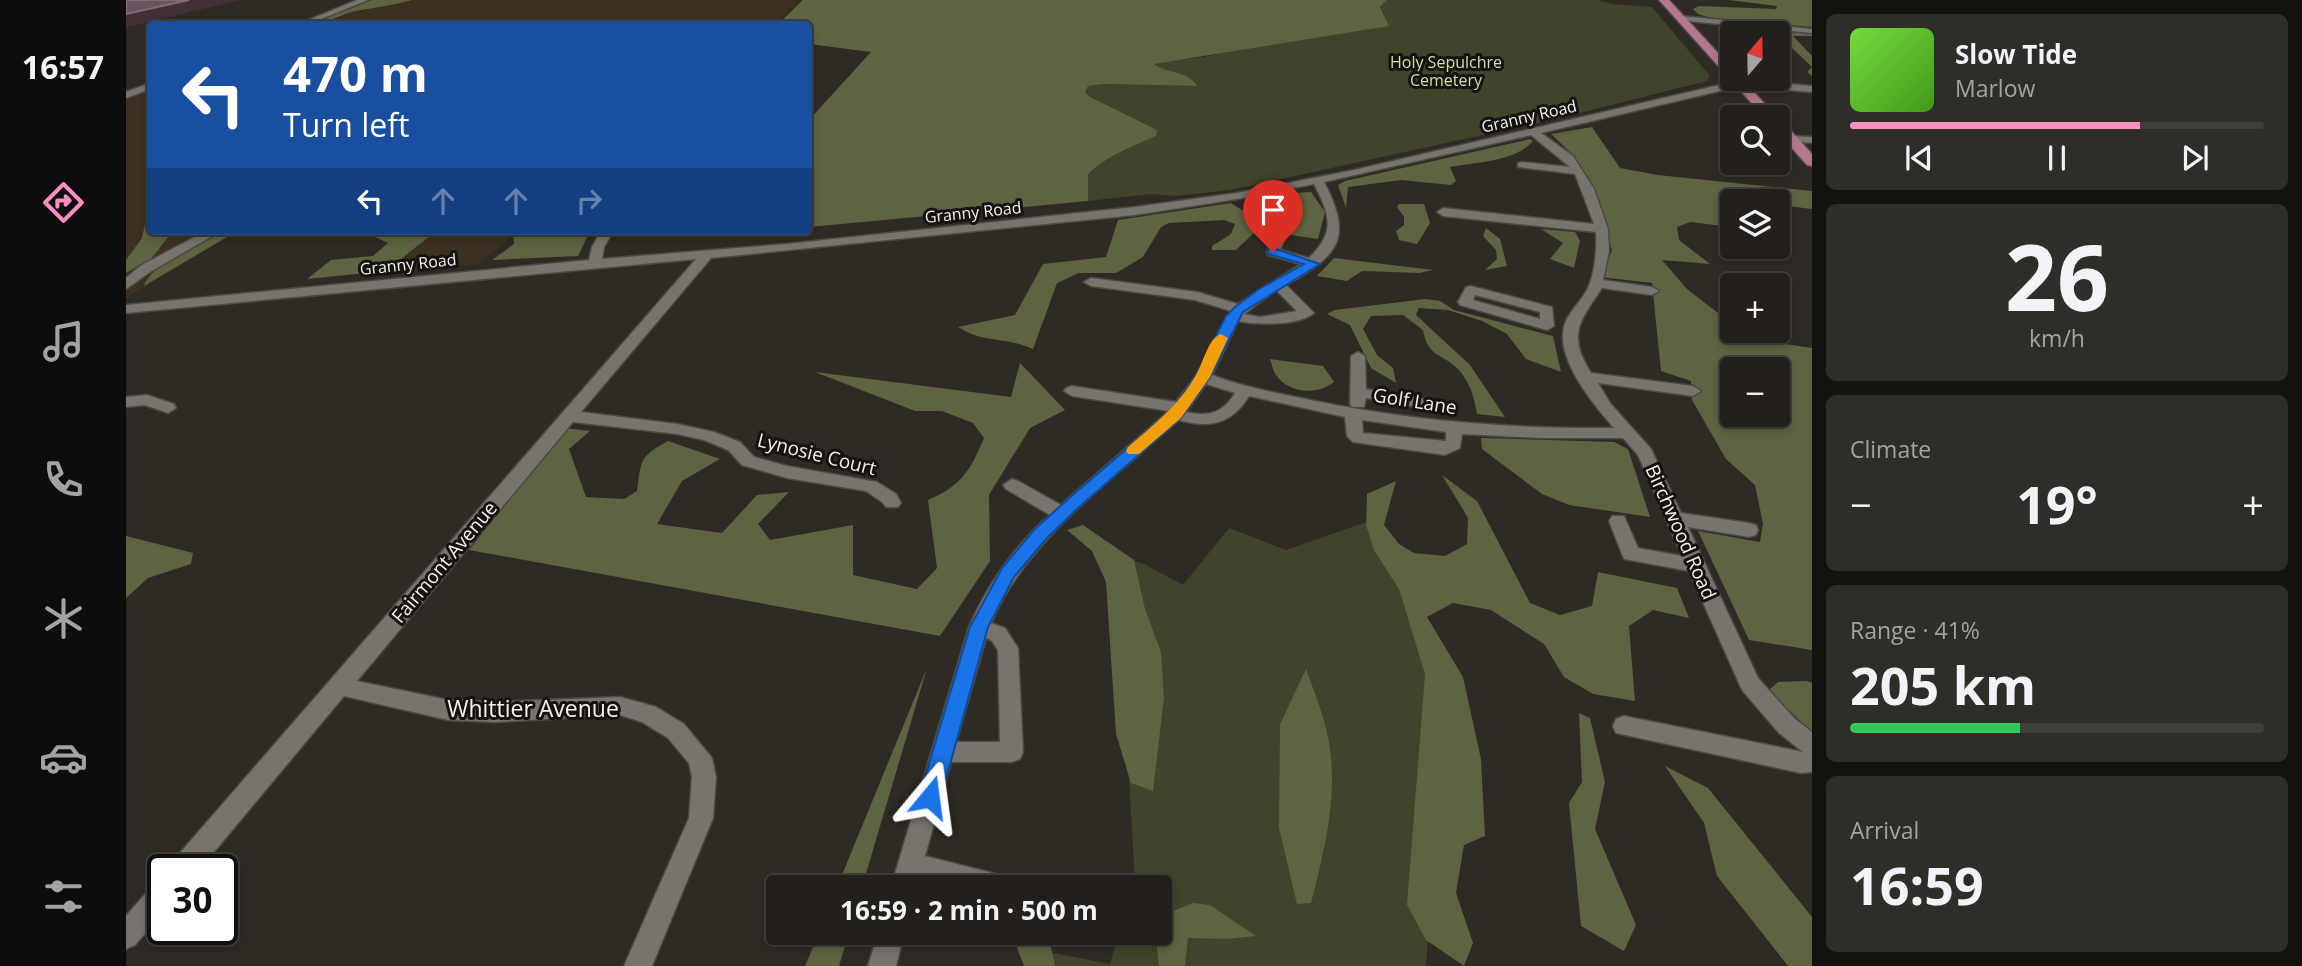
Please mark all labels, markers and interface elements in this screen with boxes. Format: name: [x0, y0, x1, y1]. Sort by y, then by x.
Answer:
north arrow: [1720, 21, 1790, 91]
map controls: [1720, 21, 1790, 427]
text: Slow Tide: [1955, 36, 2077, 72]
text: 470 m: [283, 40, 428, 106]
text: 16:57: [22, 45, 104, 88]
icon: left: [168, 49, 259, 140]
park label: Holy Sepulchre Cemetery: [1390, 51, 1502, 91]
text: Marlow: [1955, 72, 2035, 104]
street label: Granny Road: [1479, 94, 1579, 138]
text: Turn left: [283, 103, 409, 146]
button: search: [1720, 105, 1790, 175]
icon: previous: [1900, 139, 1938, 177]
icon: pause: [2038, 139, 2076, 177]
icon: next: [2176, 139, 2214, 177]
icon: directions: [39, 178, 88, 227]
pin: [1243, 180, 1303, 252]
icon: left: [351, 182, 389, 220]
icon: ahead: [424, 182, 462, 220]
icon: ahead: [497, 182, 535, 220]
icon: right: [570, 182, 608, 220]
button: layers: [1720, 189, 1790, 259]
icon: arrive: [1254, 191, 1292, 229]
street label: Granny Road: [924, 196, 1022, 228]
text: 26: [2005, 214, 2109, 338]
street label: Granny Road: [359, 248, 457, 280]
button: +: [1720, 273, 1790, 343]
icon: music: [39, 317, 88, 366]
text: km/h: [2029, 322, 2085, 354]
button: −: [1720, 357, 1790, 427]
street label: Golf Lane: [1371, 382, 1459, 420]
street label: Lynosie Court: [755, 427, 879, 481]
text: Climate: [1850, 433, 1931, 465]
icon: phone: [39, 455, 88, 504]
street label: Birchwood Road: [1640, 460, 1722, 604]
text: 19°: [2016, 468, 2098, 539]
text: −: [1850, 478, 1872, 530]
text: +: [2242, 478, 2264, 530]
street label: Fairmont Avenue: [385, 496, 503, 628]
icon: climate: [39, 594, 88, 643]
text: Range · 41%: [1850, 614, 1980, 646]
text: 205 km: [1850, 649, 2036, 720]
street label: Whittier Avenue: [447, 692, 619, 724]
icon: car: [39, 733, 88, 782]
position arrow: [893, 760, 967, 834]
text: Arrival: [1850, 814, 1919, 846]
text: 16:59: [1850, 849, 1984, 920]
speed limit sign: 30: [147, 854, 238, 945]
icon: filters: [39, 872, 88, 921]
text: 16:59 · 2 min · 500 m: [840, 892, 1098, 928]

